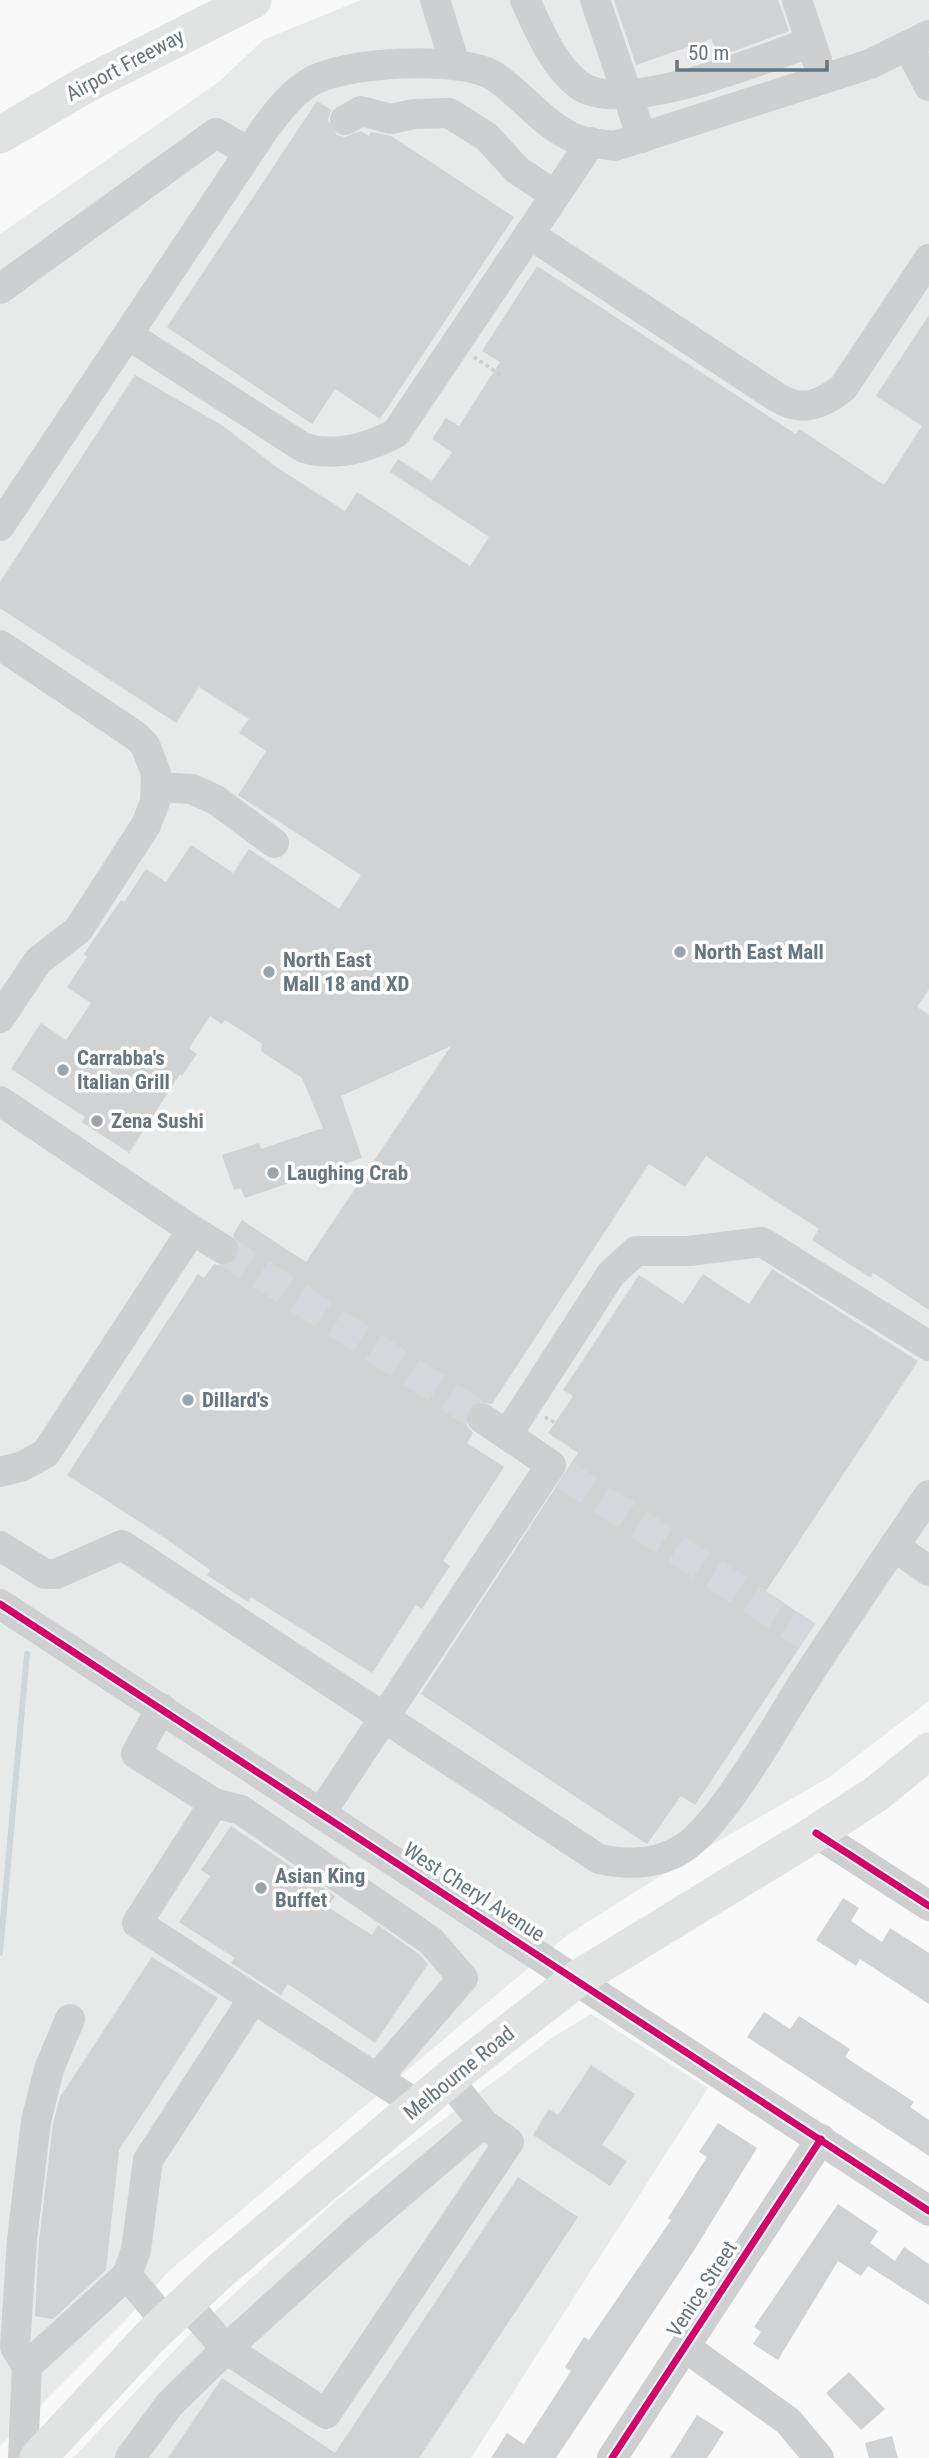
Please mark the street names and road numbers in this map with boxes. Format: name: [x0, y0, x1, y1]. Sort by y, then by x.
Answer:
street label: Airport Freeway: [62, 24, 188, 106]
street label: West Cheryl Avenue: [399, 1837, 549, 1947]
street label: Melbourne Road: [399, 2021, 519, 2125]
street label: Venice Street: [662, 2236, 742, 2342]

